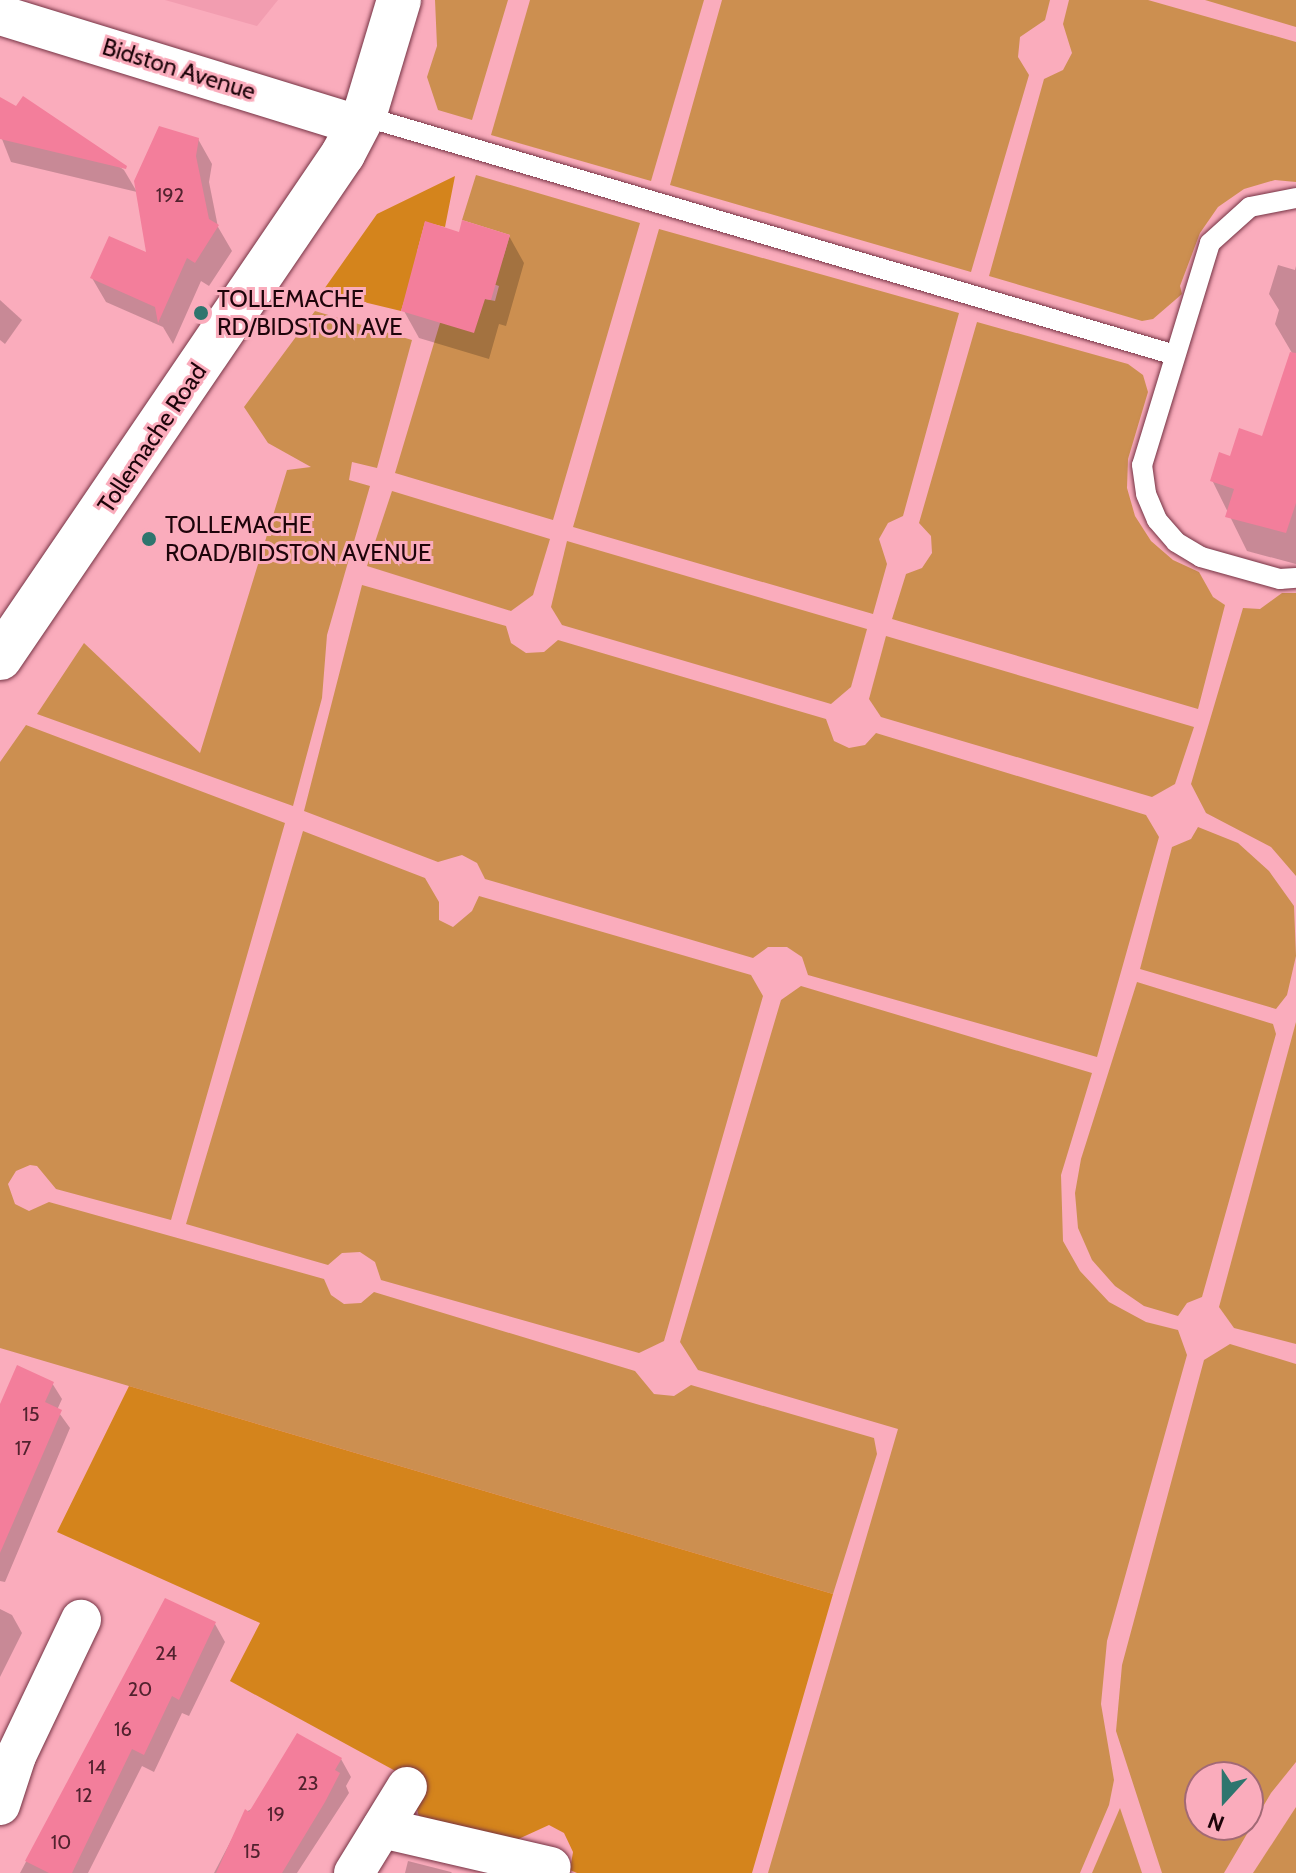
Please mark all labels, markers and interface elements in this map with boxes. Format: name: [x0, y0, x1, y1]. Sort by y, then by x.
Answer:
street label: Bidston Avenue: [99, 32, 259, 106]
house number: 192: [156, 183, 184, 207]
place label: TOLLEMACHE RD/BIDSTON AVE: [217, 285, 403, 341]
marker: TOLLEMACHE RD/BIDSTON AVE: [192, 304, 210, 322]
street label: Tollemache Road: [91, 358, 213, 518]
place label: TOLLEMACHE ROAD/BIDSTON AVENUE: [165, 511, 431, 567]
marker: TOLLEMACHE ROAD/BIDSTON AVENUE: [140, 530, 158, 548]
house number: 15: [22, 1402, 40, 1426]
house number: 17: [15, 1436, 31, 1460]
house number: 24: [155, 1641, 177, 1665]
house number: 20: [128, 1677, 152, 1701]
house number: 16: [114, 1717, 132, 1741]
house number: 14: [88, 1755, 106, 1779]
north arrow: [1184, 1761, 1264, 1841]
house number: 23: [297, 1771, 319, 1795]
house number: 12: [76, 1783, 92, 1807]
house number: 19: [267, 1802, 285, 1826]
text: N: [1204, 1807, 1228, 1837]
house number: 10: [51, 1830, 71, 1854]
house number: 15: [243, 1839, 261, 1863]

